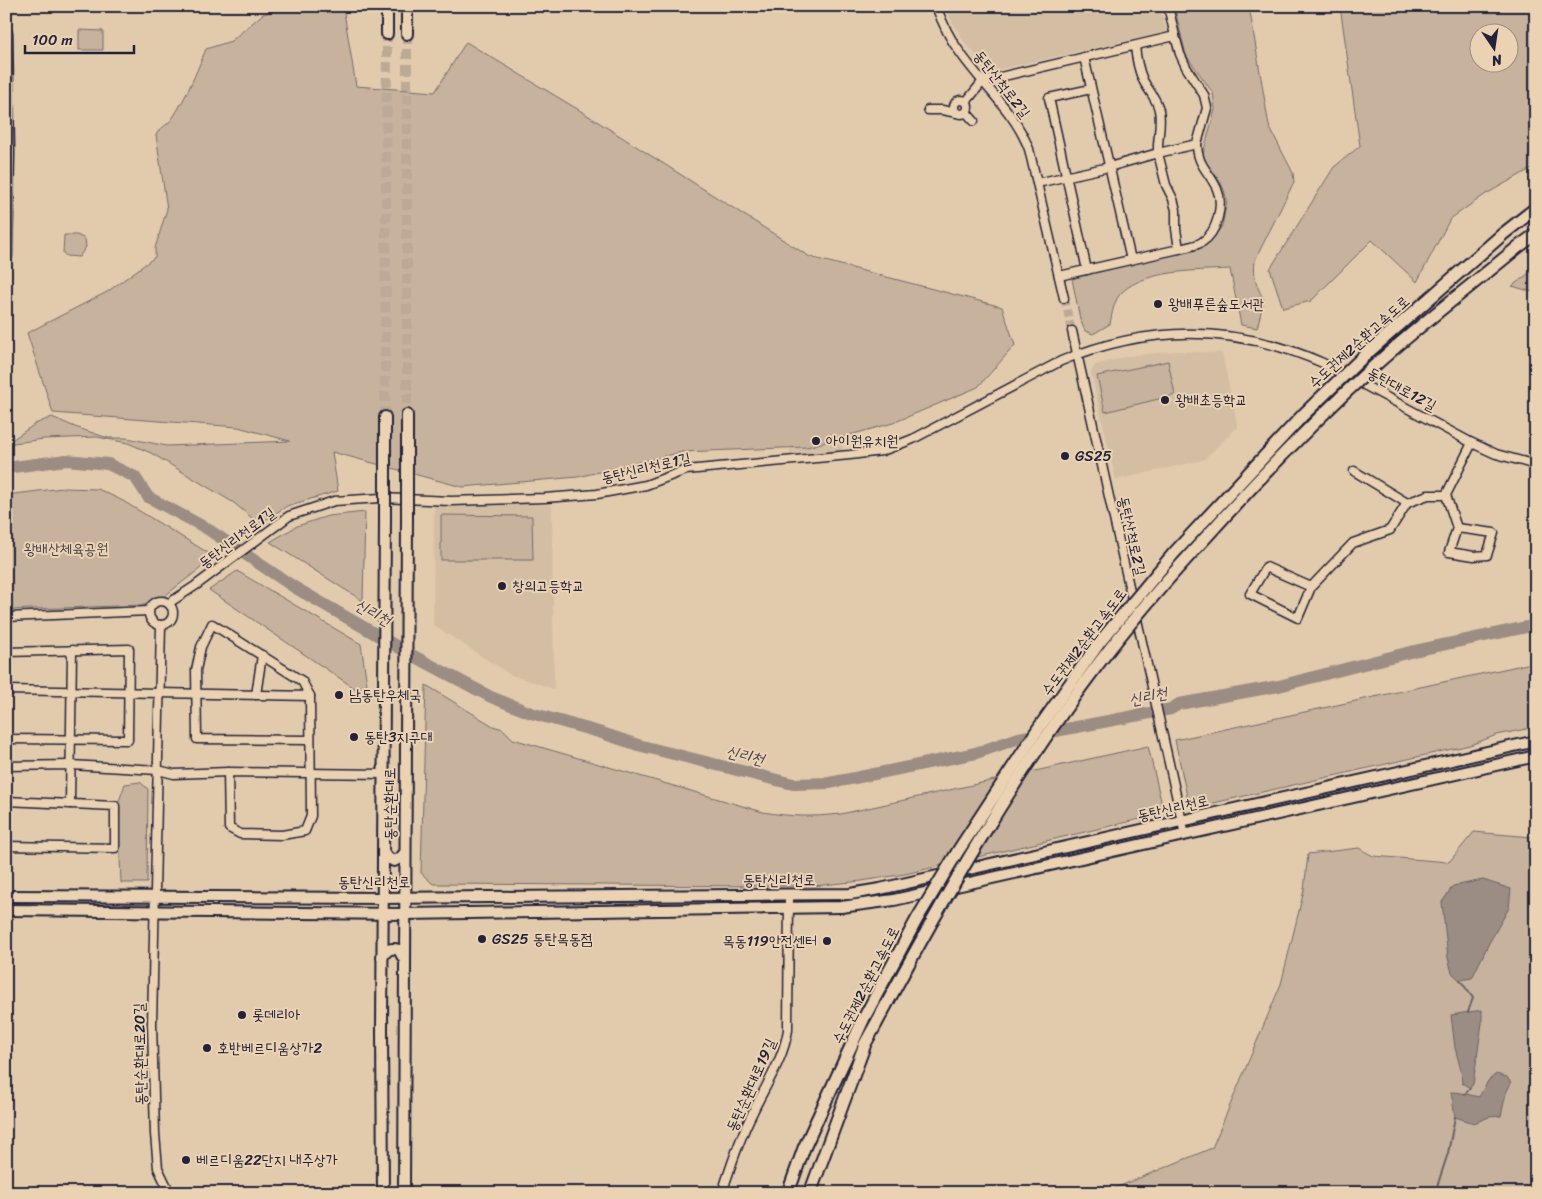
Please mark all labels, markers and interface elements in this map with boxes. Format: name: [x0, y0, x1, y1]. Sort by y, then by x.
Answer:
scale bar: [25, 22, 134, 54]
north arrow: [1470, 22, 1520, 72]
text: 100 m: [32, 27, 73, 53]
street label: 동탄산척로2길: [967, 44, 1037, 124]
text: N: [1489, 47, 1505, 74]
street label: 수도권제2순환고속도로: [1302, 289, 1416, 395]
place label: 왕배푸른숲도서관: [1168, 291, 1265, 317]
marker: 왕배푸른숲도서관: [1152, 298, 1164, 310]
street label: 동탄대로12길: [1363, 360, 1441, 418]
place label: 왕배초등학교: [1175, 387, 1247, 413]
marker: 왕배초등학교: [1159, 394, 1171, 406]
place label: 아이원유치원: [826, 428, 898, 454]
marker: 아이원유치원: [810, 435, 822, 447]
place label: GS25: [1075, 443, 1112, 469]
street label: 동탄신리천로1길: [599, 445, 693, 491]
marker: GS25: [1059, 450, 1071, 462]
street label: 동탄산척로2길: [1110, 494, 1154, 578]
street label: 동탄신리천로1길: [193, 500, 281, 576]
park label: 왕배산체육공원: [24, 536, 108, 562]
place label: 창의고등학교: [512, 573, 584, 599]
marker: 창의고등학교: [496, 580, 508, 592]
street label: 수도권제2순환고속도로: [1035, 583, 1133, 701]
water label: 신리천: [349, 590, 399, 635]
water label: 신리천: [1126, 678, 1172, 714]
place label: 남동탄우체국: [349, 682, 421, 708]
marker: 남동탄우체국: [333, 689, 345, 701]
place label: 동탄3지구대: [364, 724, 433, 750]
marker: 동탄3지구대: [348, 731, 360, 743]
water label: 신리천: [723, 736, 769, 774]
street label: 동탄순환대로: [377, 768, 403, 840]
street label: 동탄신리천로: [1135, 787, 1211, 829]
street label: 동탄신리천로: [743, 867, 815, 893]
street label: 동탄신리천로: [338, 869, 410, 895]
street label: 수도권제2순환고속도로: [825, 921, 907, 1049]
place label: GS25 동탄목동점: [492, 926, 593, 952]
place label: 목동119안전센터: [722, 928, 817, 954]
marker: GS25 동탄목동점: [476, 933, 488, 945]
marker: 목동119안전센터: [821, 935, 833, 947]
street label: 동탄순환대로20길: [126, 1002, 154, 1106]
place label: 롯데리아: [252, 1002, 300, 1028]
marker: 롯데리아: [236, 1009, 248, 1021]
street label: 동탄순환대로19길: [719, 1034, 783, 1136]
place label: 호반베르디움상가2: [217, 1035, 323, 1061]
marker: 호반베르디움상가2: [201, 1042, 213, 1054]
place label: 베르디움22단지 내주상가: [196, 1147, 338, 1173]
marker: 베르디움22단지 내주상가: [180, 1154, 192, 1166]

